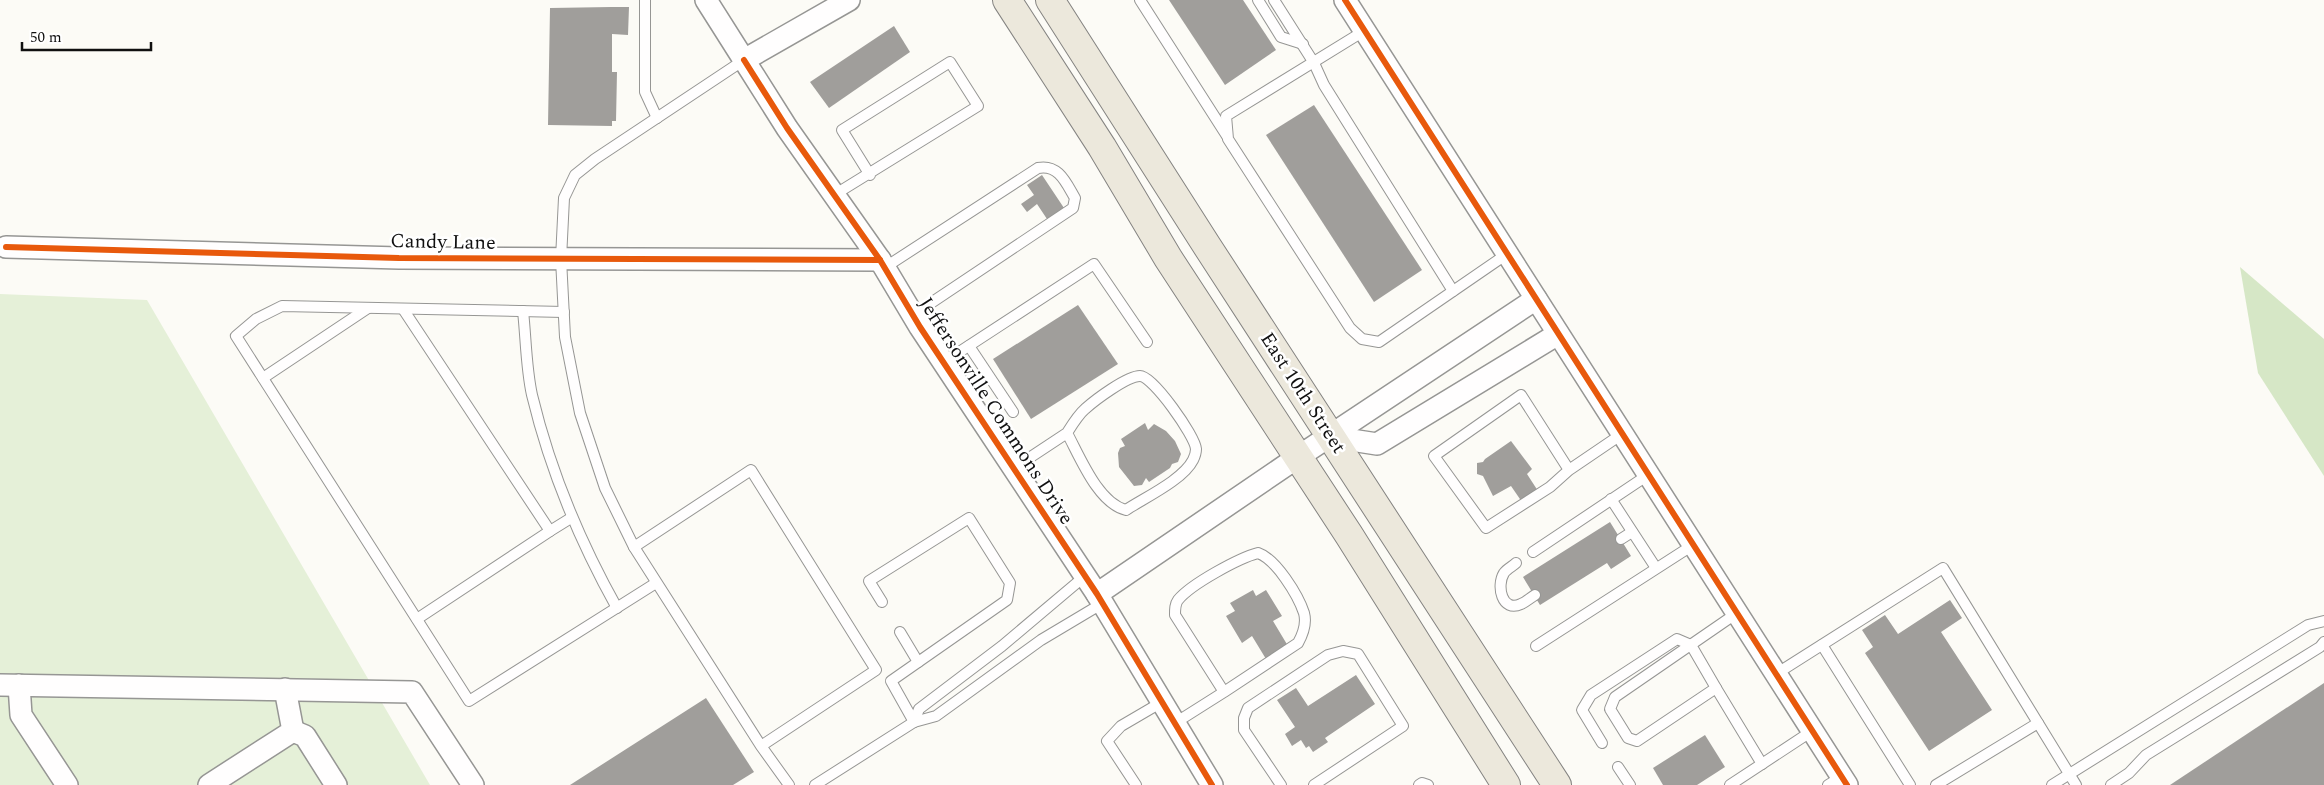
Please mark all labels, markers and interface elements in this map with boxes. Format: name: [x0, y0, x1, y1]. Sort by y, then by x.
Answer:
scale bar: [22, 20, 151, 52]
text: 50 m: [30, 26, 62, 49]
street label: Candy Lane: [390, 226, 496, 258]
street label: Jeffersonville Commons Drive: [911, 291, 1081, 531]
street label: East 10th Street: [1252, 326, 1354, 460]

